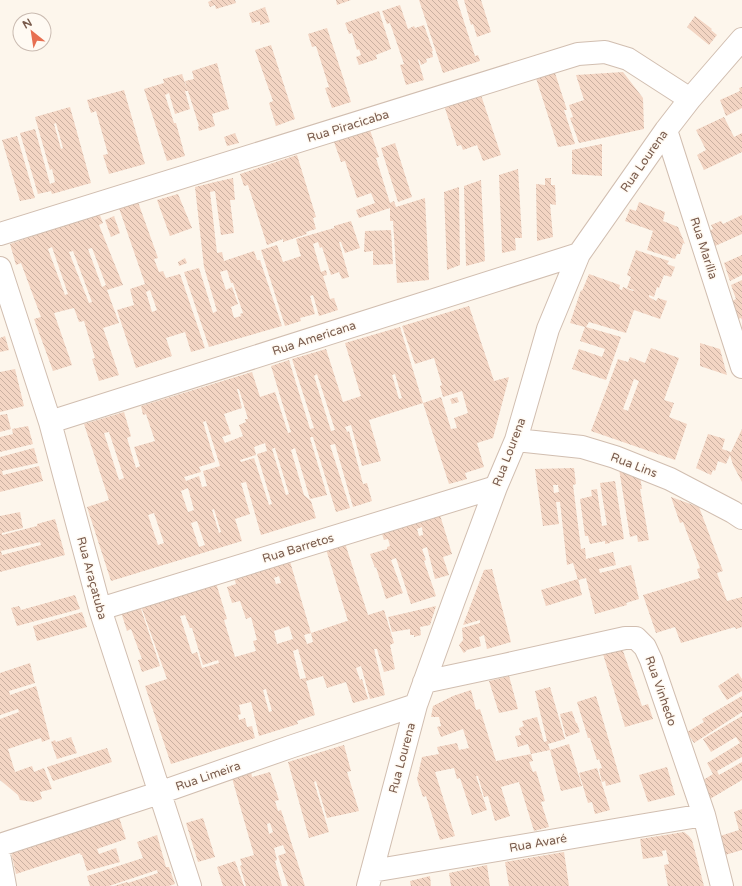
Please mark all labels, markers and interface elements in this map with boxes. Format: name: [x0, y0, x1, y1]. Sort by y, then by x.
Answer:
north arrow: [12, 12, 52, 52]
text: N: [20, 16, 34, 32]
street label: Rua Piracicaba: [305, 107, 391, 145]
street label: Rua Lourena: [617, 127, 671, 195]
street label: Rua Marília: [687, 215, 721, 281]
street label: Rua Americana: [270, 318, 358, 358]
street label: Rua Lourena: [489, 416, 529, 488]
street label: Rua Lins: [609, 450, 659, 480]
street label: Rua Barretos: [261, 530, 336, 566]
street label: Rua Araçatuba: [74, 535, 110, 621]
street label: Rua Vinhedo: [642, 654, 680, 728]
street label: Rua Lourena: [386, 721, 418, 795]
street label: Rua Limeira: [174, 758, 242, 794]
street label: Rua Avaré: [508, 831, 568, 855]

